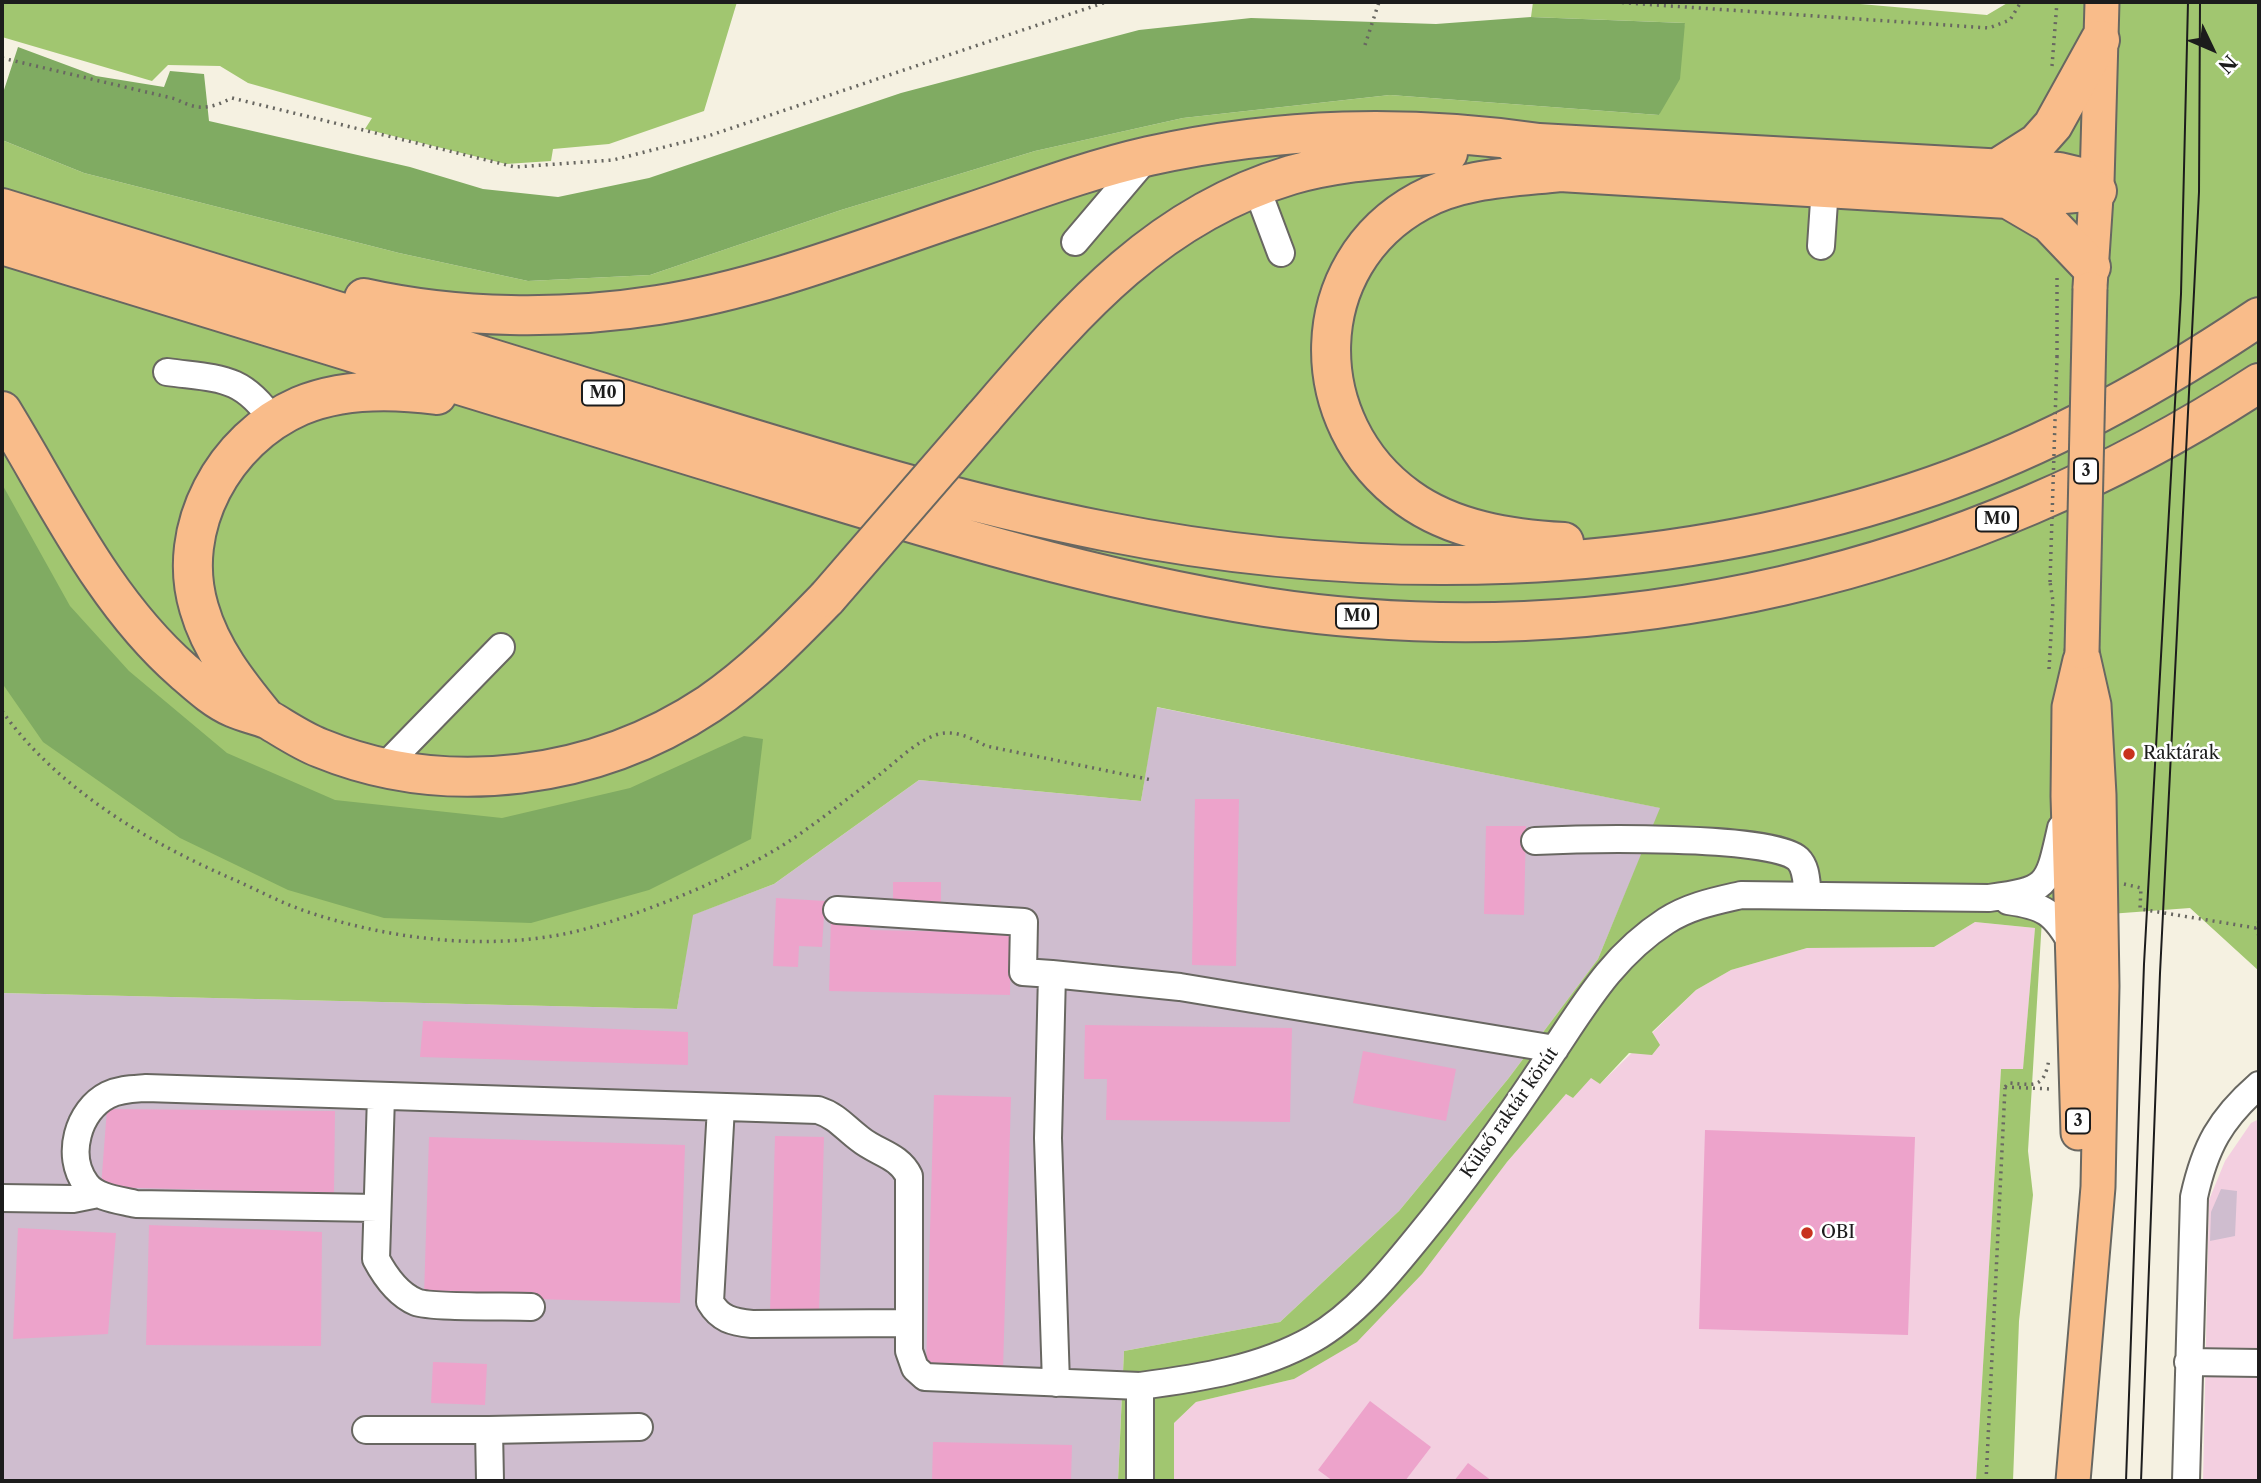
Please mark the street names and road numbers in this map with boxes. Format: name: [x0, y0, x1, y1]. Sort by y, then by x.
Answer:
road number: M0: [582, 380, 624, 406]
road number: 3: [2074, 458, 2098, 484]
road number: M0: [1976, 506, 2018, 532]
road number: M0: [1336, 604, 1378, 628]
street label: Külső raktár körút: [1457, 1043, 1563, 1183]
road number: 3: [2066, 1108, 2090, 1134]

